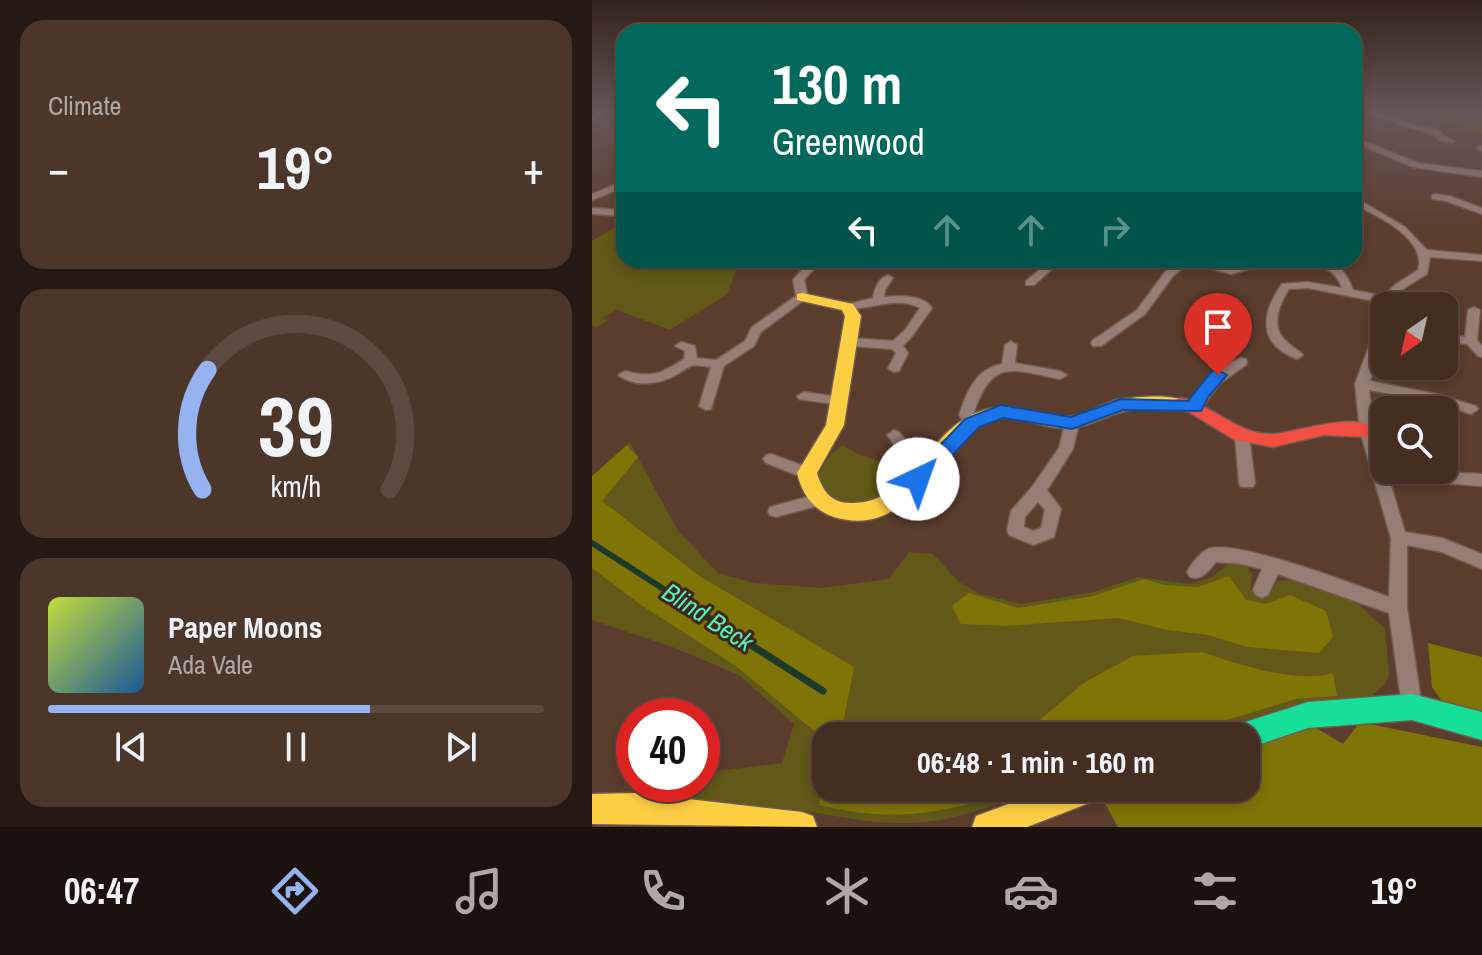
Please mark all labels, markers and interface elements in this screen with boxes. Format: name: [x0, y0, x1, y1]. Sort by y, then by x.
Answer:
text: 130 m: [772, 46, 902, 121]
icon: left: [640, 56, 744, 160]
text: Climate: [48, 88, 121, 123]
text: Greenwood: [772, 118, 925, 166]
text: 19°: [257, 127, 335, 208]
text: −: [48, 138, 69, 198]
text: +: [523, 138, 544, 198]
icon: left: [841, 208, 885, 252]
icon: ahead: [925, 208, 969, 252]
icon: ahead: [1009, 208, 1053, 252]
icon: right: [1093, 208, 1137, 252]
north arrow: [1370, 292, 1458, 380]
map controls: [1370, 292, 1458, 484]
pin: [1184, 293, 1252, 375]
icon: arrive: [1196, 305, 1240, 349]
text: 39: [258, 369, 334, 481]
button: search: [1370, 396, 1458, 484]
position arrow: [876, 437, 960, 521]
text: km/h: [271, 467, 321, 506]
water label: Blind Beck: [656, 574, 762, 660]
text: Paper Moons: [168, 607, 322, 647]
text: Ada Vale: [168, 647, 253, 682]
speed limit sign: 40: [616, 698, 720, 802]
icon: previous: [109, 725, 153, 769]
icon: pause: [274, 725, 318, 769]
icon: next: [439, 725, 483, 769]
text: 06:48 · 1 min · 160 m: [917, 742, 1155, 782]
icon: directions: [267, 863, 323, 919]
icon: music: [451, 863, 507, 919]
icon: phone: [635, 863, 691, 919]
icon: climate: [819, 863, 875, 919]
icon: car: [1003, 863, 1059, 919]
icon: filters: [1187, 863, 1243, 919]
text: 06:47: [64, 867, 139, 915]
text: 19°: [1371, 867, 1418, 915]

